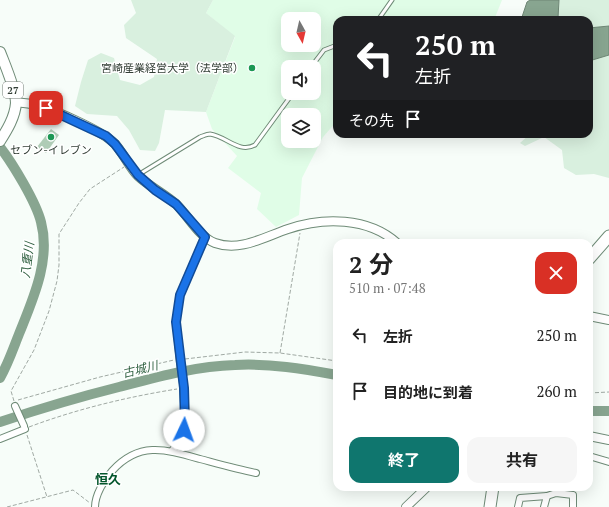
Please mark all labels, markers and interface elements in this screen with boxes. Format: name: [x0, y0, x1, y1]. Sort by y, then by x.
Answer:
north arrow: [281, 12, 321, 52]
map controls: [281, 12, 321, 148]
text: 250 m: [415, 26, 496, 63]
icon: left: [349, 32, 401, 84]
button: sound: [281, 60, 321, 100]
place label: 宮崎産業経営大学（法学部）: [101, 61, 244, 75]
marker: 宮崎産業経営大学（法学部）: [247, 63, 257, 73]
text: 左折: [415, 64, 451, 88]
road number: 27: [3, 82, 23, 98]
pin: [29, 91, 63, 125]
icon: arrive: [35, 97, 57, 119]
button: layers: [281, 108, 321, 148]
icon: arrive: [402, 108, 424, 130]
text: その先: [349, 110, 394, 130]
marker: セブン-イレブン: [46, 132, 56, 142]
place label: セブン-イレブン: [10, 143, 92, 157]
water label: 八重川: [17, 239, 37, 279]
text: 2 分: [349, 248, 393, 280]
button: close: [535, 252, 577, 294]
text: 510 m · 07:48: [349, 279, 426, 297]
icon: left: [349, 324, 371, 346]
text: 250 m: [536, 325, 577, 345]
text: 左折: [383, 326, 413, 346]
water label: 古城川: [121, 357, 161, 381]
icon: arrive: [349, 380, 371, 402]
text: 260 m: [536, 381, 577, 401]
text: 目的地に到着: [383, 382, 473, 402]
position arrow: [163, 409, 205, 451]
button: 終了: [349, 437, 459, 483]
button: 共有: [467, 437, 577, 483]
district label: 恒久: [95, 470, 121, 488]

